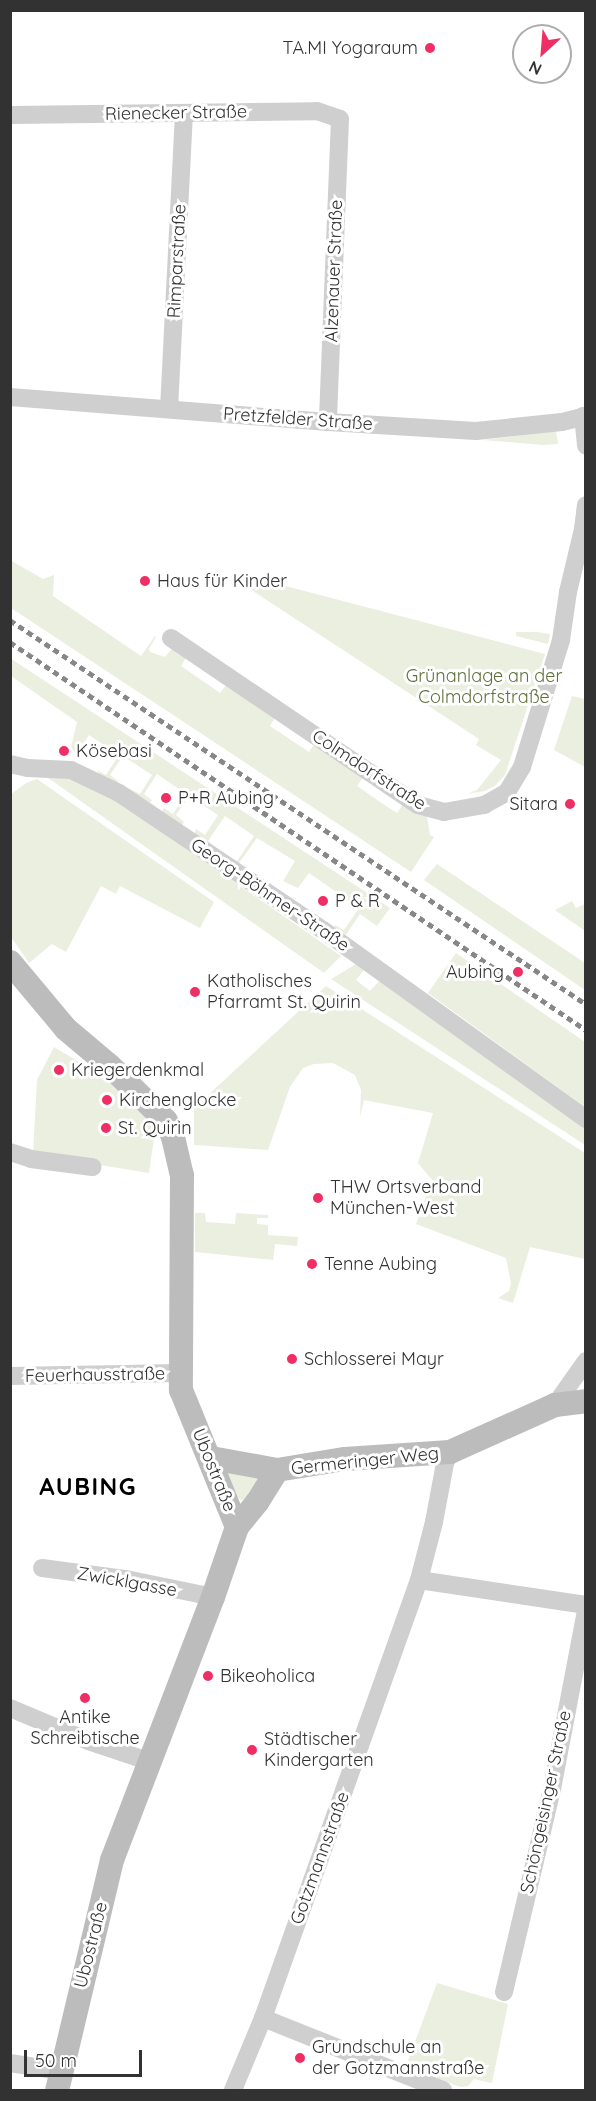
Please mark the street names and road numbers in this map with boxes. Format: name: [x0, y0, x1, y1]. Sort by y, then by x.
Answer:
street label: Rienecker Straße: [105, 101, 247, 125]
street label: Alzenauer Straße: [321, 199, 347, 343]
street label: Rimparstraße: [163, 203, 191, 319]
street label: Pretzfelder Straße: [222, 403, 374, 435]
street label: Colmdorfstraße: [308, 725, 430, 815]
street label: Georg-Böhmer-Straße: [187, 834, 353, 956]
street label: Feuerhausstraße: [25, 1363, 165, 1387]
street label: Ubostraße: [188, 1425, 240, 1515]
street label: Germeringer Weg: [290, 1442, 440, 1480]
street label: Zwicklgasse: [75, 1563, 179, 1601]
street label: Schöngeisinger Straße: [516, 1709, 576, 1895]
street label: Gotzmannstraße: [286, 1789, 354, 1927]
street label: Ubostraße: [70, 1900, 112, 1990]

